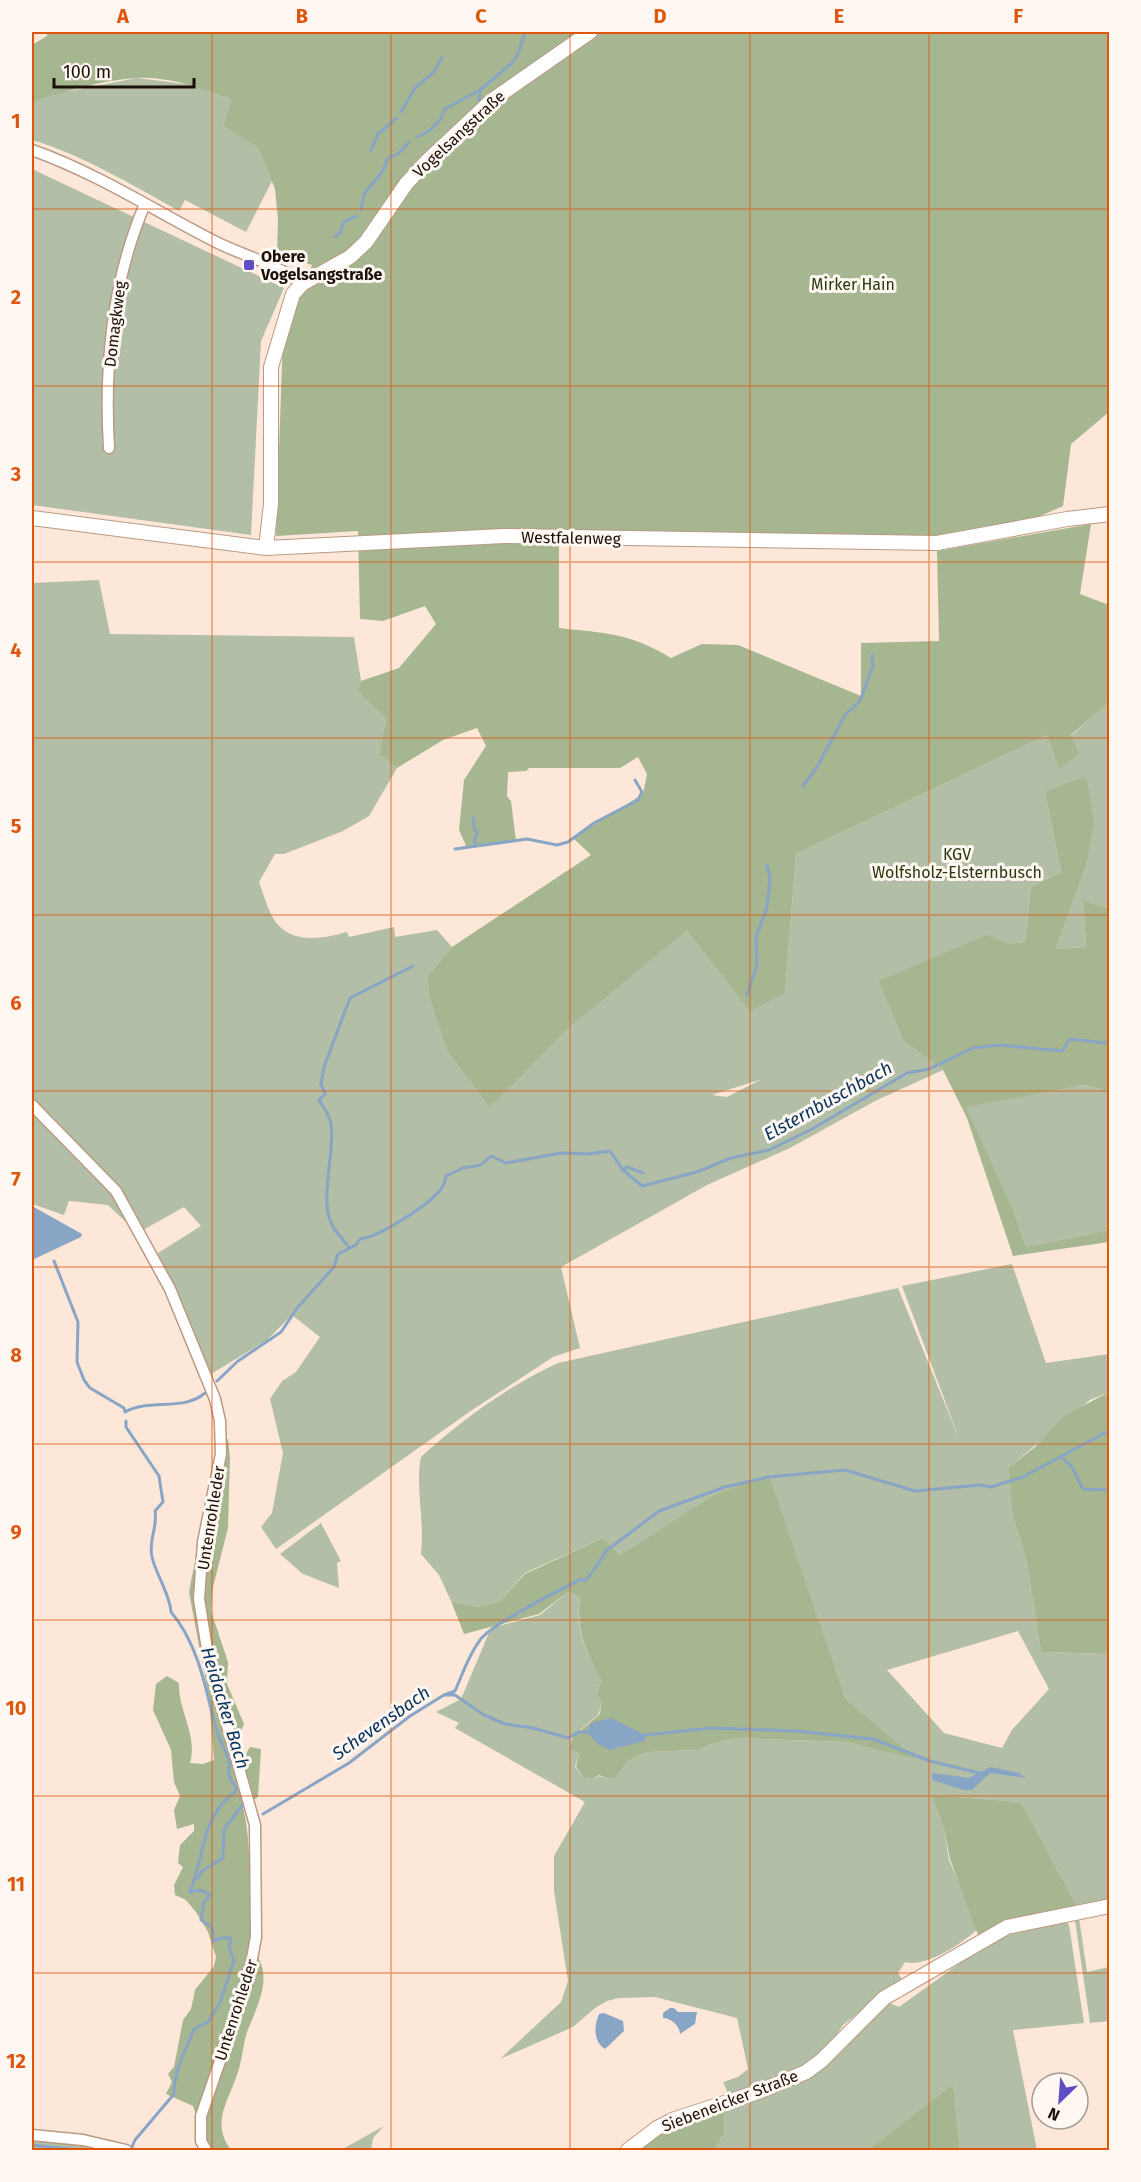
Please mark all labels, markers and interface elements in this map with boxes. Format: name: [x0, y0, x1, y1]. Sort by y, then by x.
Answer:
text: A: [116, 4, 130, 28]
text: B: [296, 4, 308, 28]
text: C: [475, 4, 487, 28]
text: D: [653, 4, 667, 28]
text: E: [834, 4, 844, 28]
text: F: [1013, 4, 1023, 28]
scale bar: [54, 51, 194, 89]
text: 100 m: [63, 61, 111, 83]
street label: Vogelsangstraße: [409, 87, 509, 181]
text: 1: [11, 109, 21, 133]
place label: Obere Vogelsangstraße: [260, 247, 383, 284]
marker: Obere Vogelsangstraße: [242, 258, 256, 272]
park label: Mirker Hain: [811, 275, 895, 294]
street label: Domagkweg: [100, 279, 130, 368]
text: 2: [11, 285, 21, 309]
text: 3: [10, 462, 21, 486]
street label: Westfalenweg: [521, 528, 622, 548]
text: 4: [10, 638, 22, 662]
text: 5: [11, 814, 22, 838]
park label: KGV Wolfsholz-Elsternbusch: [872, 845, 1042, 882]
text: 6: [10, 991, 22, 1015]
water label: Elsternbuschbach: [760, 1057, 896, 1145]
text: 7: [11, 1167, 21, 1191]
text: 8: [10, 1343, 22, 1367]
street label: Untenrohleder: [193, 1463, 229, 1572]
text: 9: [10, 1520, 22, 1544]
water label: Heidacker Bach: [196, 1644, 254, 1772]
water label: Schevensbach: [327, 1681, 434, 1765]
text: 10: [6, 1696, 26, 1720]
text: 11: [7, 1872, 25, 1896]
street label: Untenrohleder: [211, 1956, 262, 2063]
text: 12: [6, 2049, 26, 2073]
street label: Siebeneicker Straße: [659, 2066, 801, 2136]
north arrow: [1030, 2071, 1090, 2131]
text: N: [1045, 2103, 1063, 2125]

